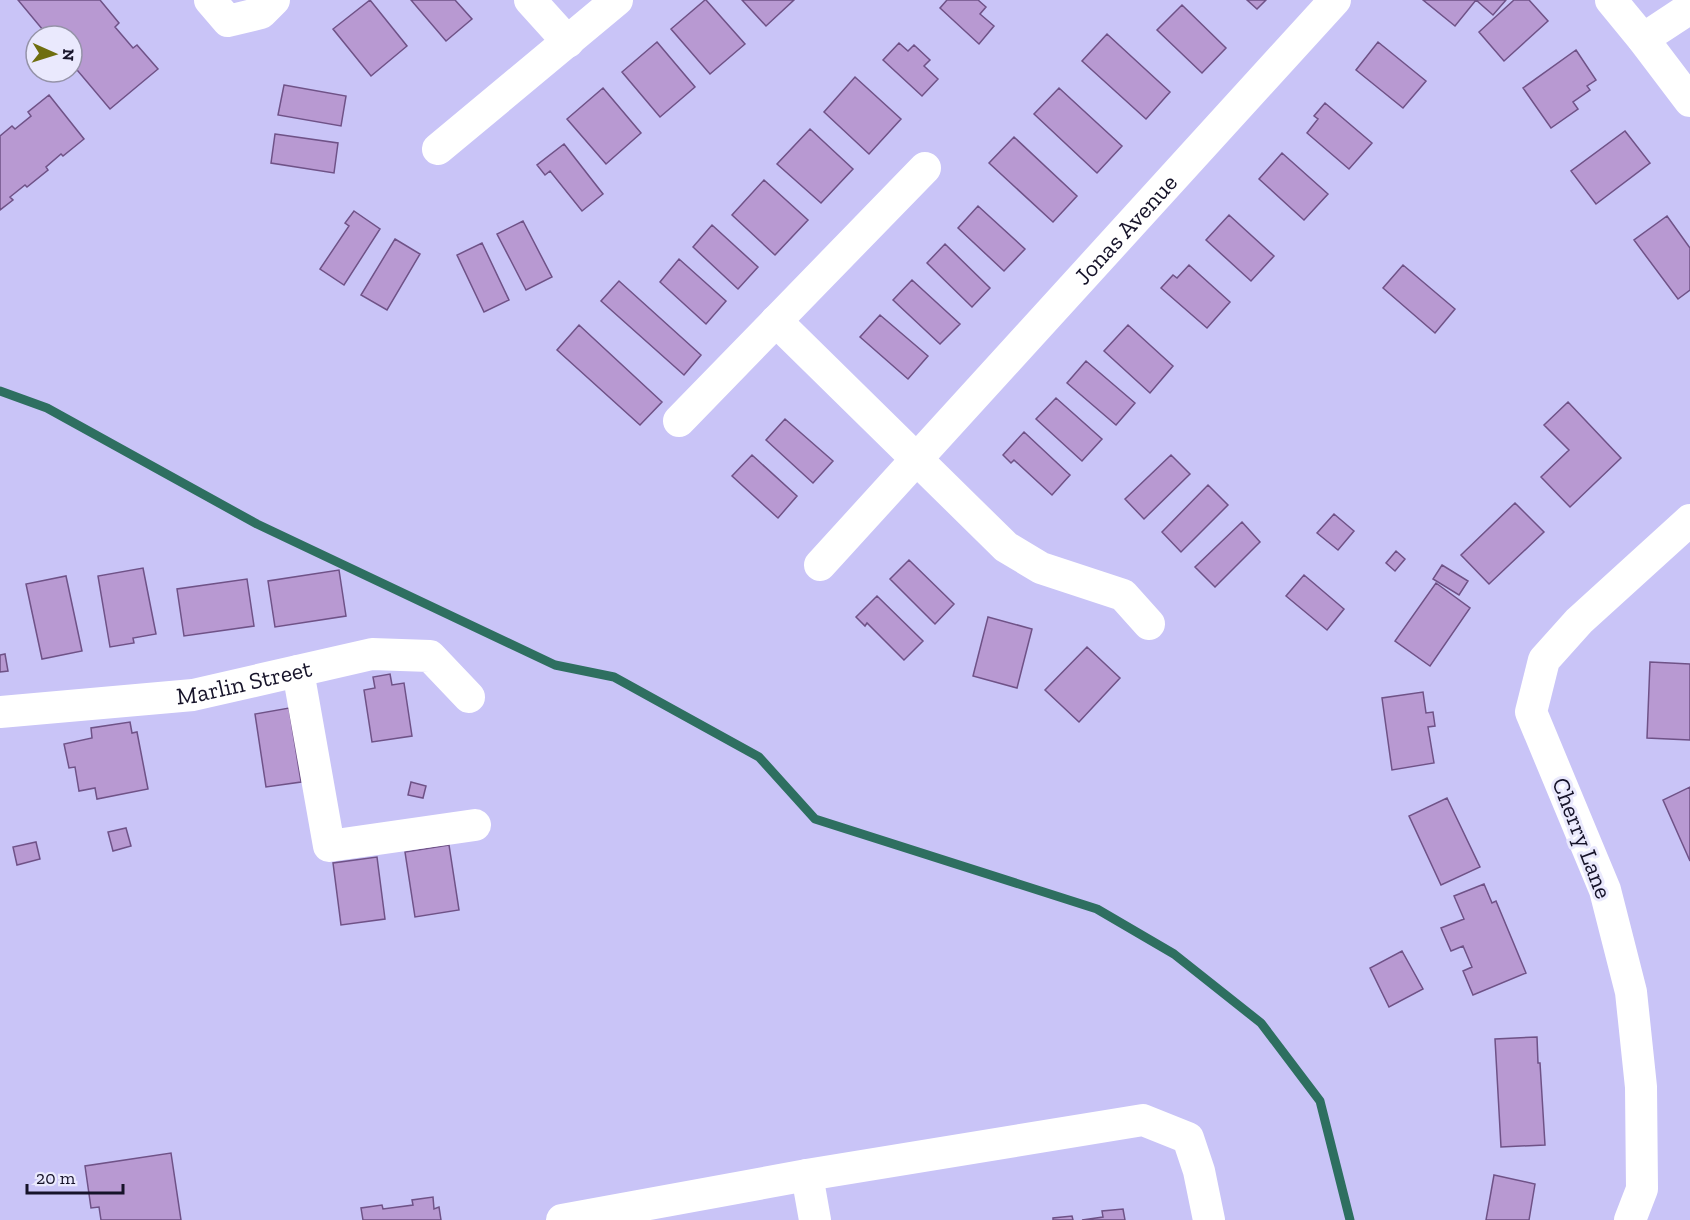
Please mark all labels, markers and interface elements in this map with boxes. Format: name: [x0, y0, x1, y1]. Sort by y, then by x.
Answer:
north arrow: [24, 24, 84, 84]
text: N: [59, 48, 78, 61]
street label: Jonas Avenue: [1068, 168, 1183, 290]
street label: Marlin Street: [175, 653, 314, 710]
street label: Cherry Lane: [1546, 773, 1619, 902]
scale bar: [27, 1157, 123, 1195]
text: 20 m: [36, 1167, 76, 1189]

